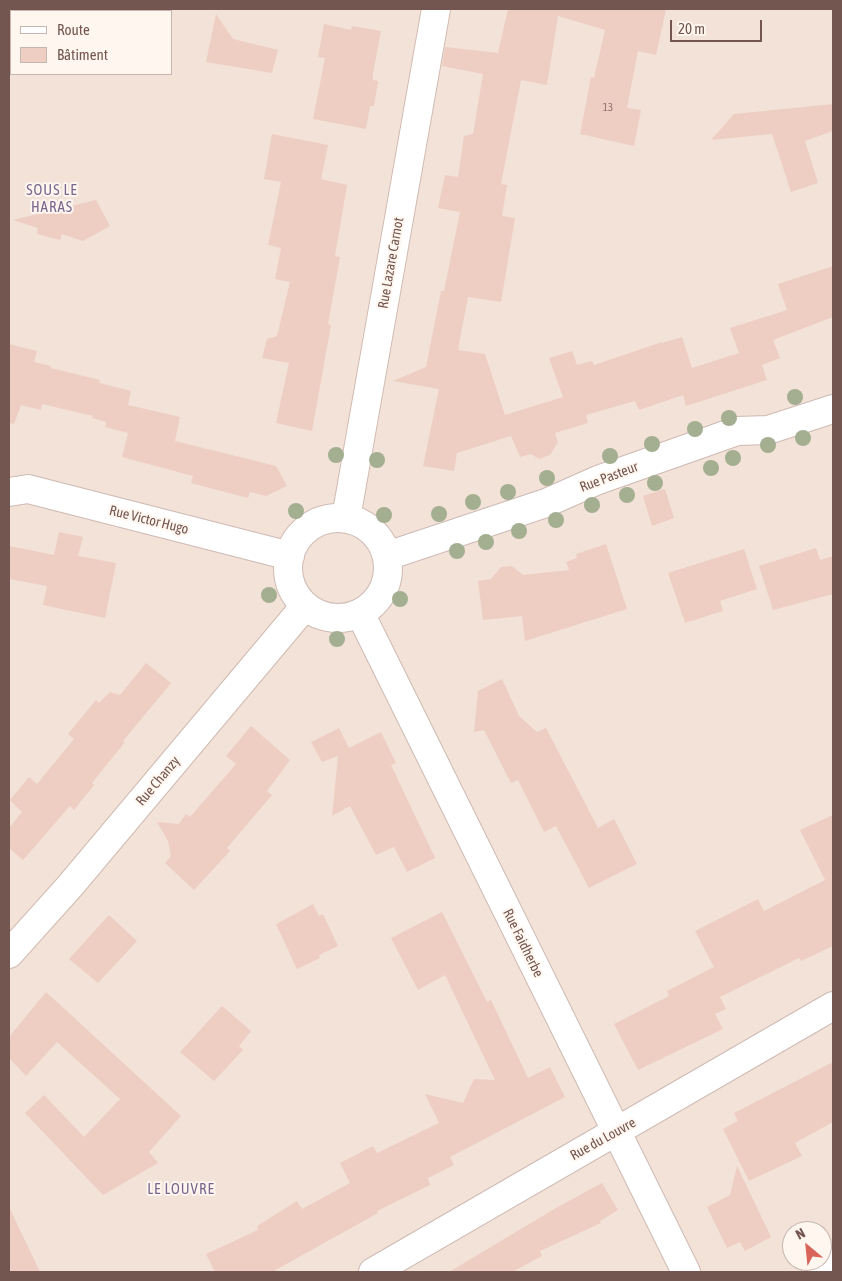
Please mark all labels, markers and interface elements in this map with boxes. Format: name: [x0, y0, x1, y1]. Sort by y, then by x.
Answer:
legend: [10, 10, 172, 75]
scale bar: [672, 10, 764, 42]
text: 20 m: [678, 20, 705, 37]
text: Route: [57, 21, 90, 38]
text: Bâtiment: [57, 46, 108, 63]
house number: 13: [603, 101, 613, 115]
district label: SOUS LE HARAS: [25, 181, 79, 216]
street label: Rue Lazare Carnot: [375, 216, 407, 310]
street label: Rue Pasteur: [577, 458, 641, 496]
street label: Rue Victor Hugo: [108, 502, 190, 538]
street label: Rue Chanzy: [133, 753, 183, 809]
street label: Rue Faidherbe: [499, 906, 547, 980]
street label: Rue du Louvre: [567, 1114, 639, 1164]
district label: LE LOUVRE: [146, 1180, 216, 1198]
north arrow: [782, 1221, 832, 1271]
text: N: [793, 1225, 808, 1243]

